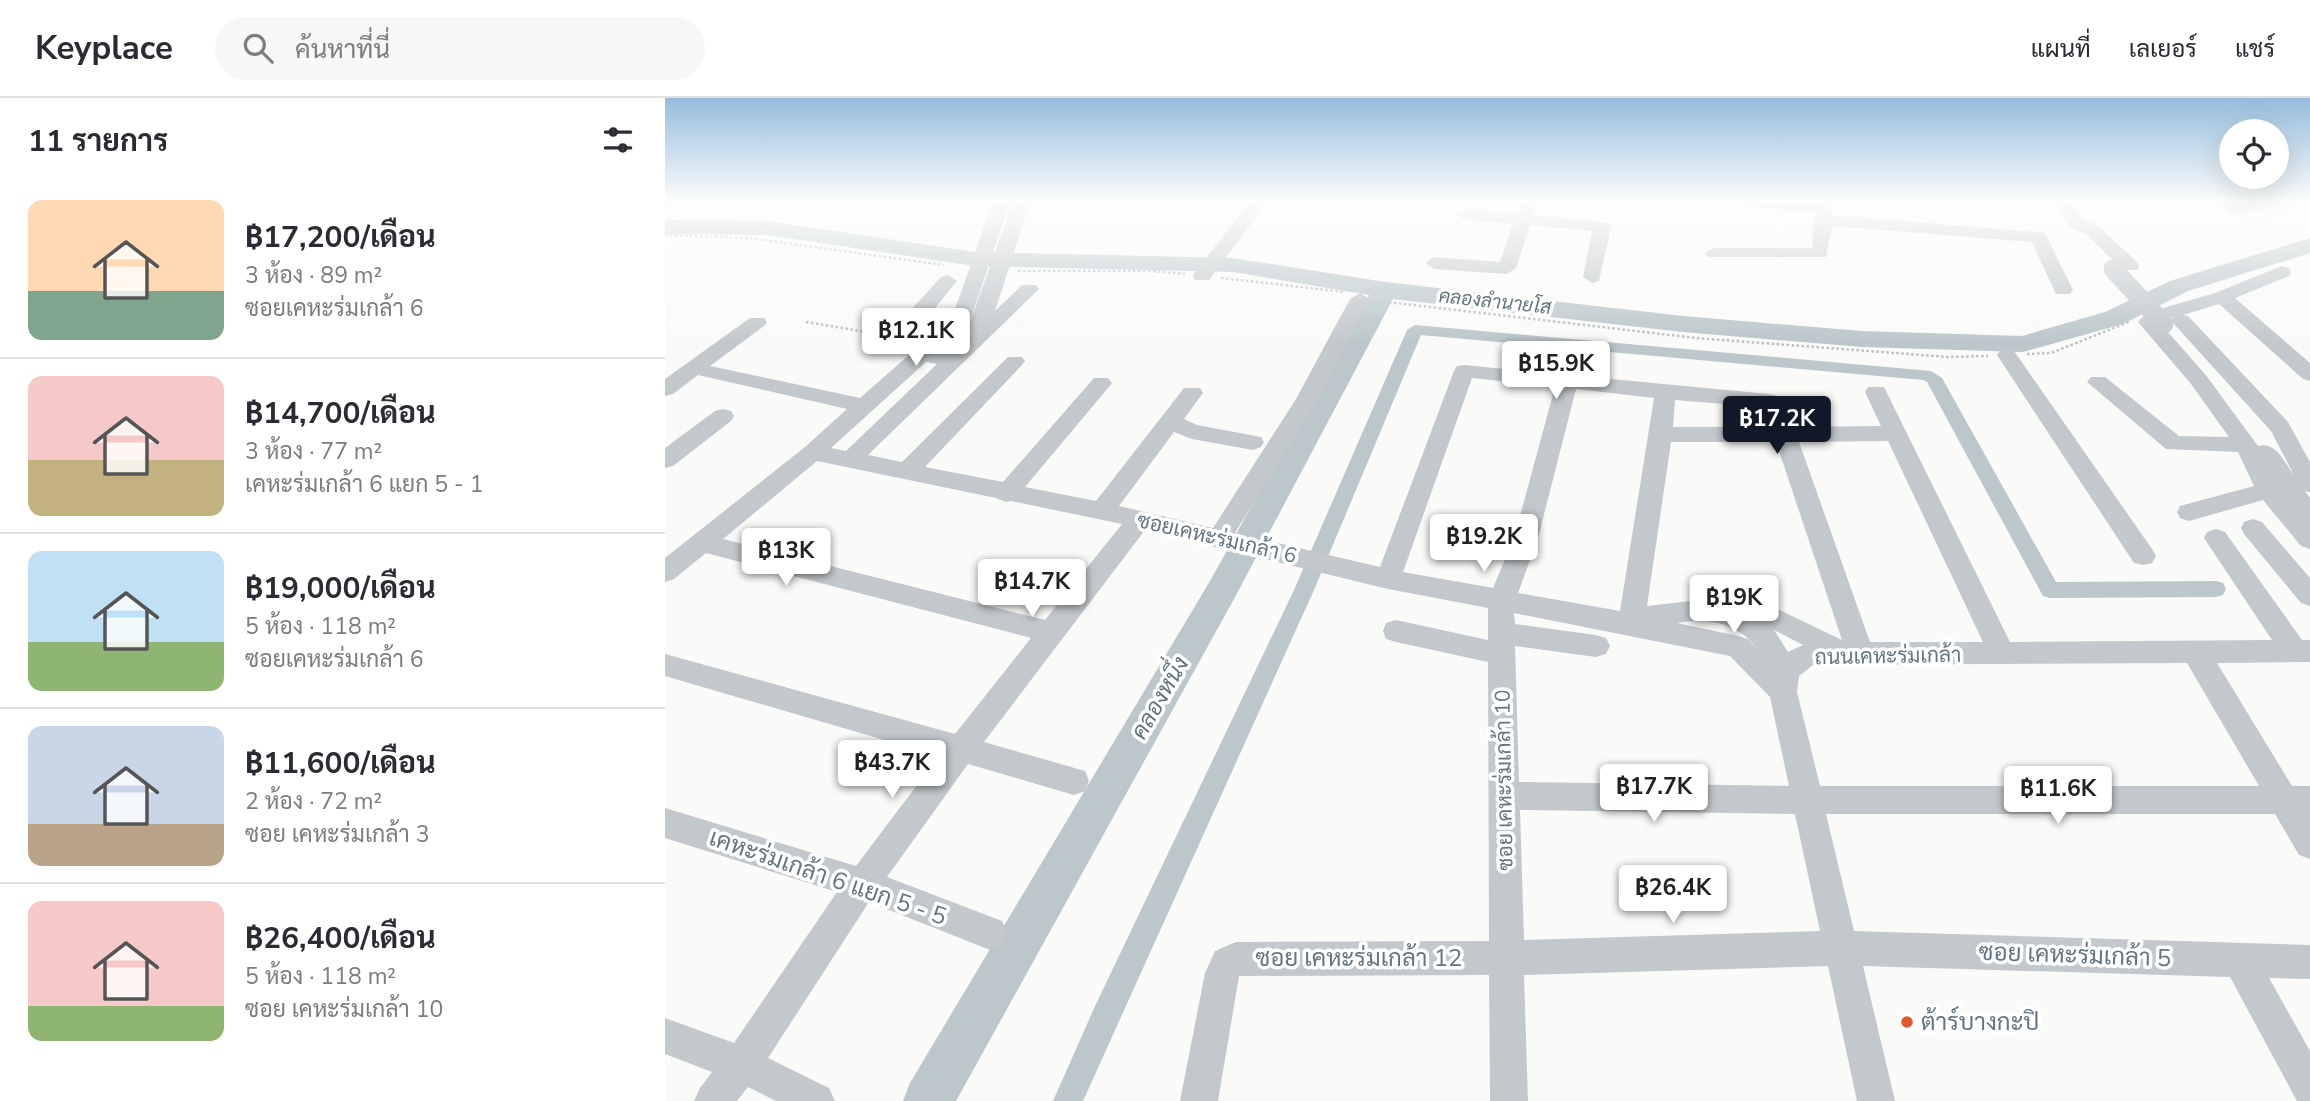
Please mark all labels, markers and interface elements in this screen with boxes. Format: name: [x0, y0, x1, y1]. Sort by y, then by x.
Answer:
search box: [215, 17, 705, 80]
text: Keyplace: [35, 26, 173, 71]
icon: search: [239, 29, 277, 67]
text: ค้นหาที่นี่: [295, 32, 390, 67]
text: แผนที่: [2031, 33, 2091, 65]
text: เลเยอร์: [2129, 33, 2197, 65]
text: แชร์: [2235, 33, 2275, 65]
map controls: [2219, 119, 2289, 189]
button: locate: [2219, 119, 2289, 189]
text: 11 รายการ: [28, 121, 168, 162]
icon: filters: [599, 121, 637, 159]
text: ฿17,200/เดือน: [245, 217, 436, 258]
icon: home: [84, 228, 168, 312]
text: 3 ห้อง · 89 m²: [245, 260, 382, 291]
water label: คลองลำนายโส: [1437, 283, 1553, 321]
text: ซอยเคหะร่มเกล้า 6: [245, 293, 424, 324]
pin: ฿12.1K: [859, 308, 973, 368]
text: ฿12.1K: [878, 315, 954, 346]
pin: ฿15.9K: [1499, 342, 1613, 401]
text: ฿15.9K: [1518, 348, 1594, 379]
text: ฿14,700/เดือน: [245, 393, 436, 434]
pin: ฿17.2K: [1720, 396, 1834, 456]
text: ฿17.2K: [1739, 403, 1815, 434]
icon: home: [84, 404, 168, 488]
text: 3 ห้อง · 77 m²: [245, 436, 382, 467]
text: เคหะร่มเกล้า 6 แยก 5 - 1: [245, 469, 483, 500]
street label: ซอยเคหะร่มเกล้า 6: [1134, 506, 1300, 570]
pin: ฿19.2K: [1427, 514, 1541, 574]
text: ฿19.2K: [1446, 521, 1522, 552]
pin: ฿13K: [745, 528, 827, 588]
text: ฿13K: [758, 535, 814, 566]
pin: ฿14.7K: [975, 560, 1089, 619]
text: ฿14.7K: [994, 566, 1070, 597]
text: ฿19,000/เดือน: [245, 568, 436, 609]
pin: ฿19K: [1693, 575, 1775, 635]
icon: home: [84, 579, 168, 663]
text: ฿19K: [1706, 582, 1762, 613]
text: 5 ห้อง · 118 m²: [245, 611, 396, 642]
street label: ถนนเคหะร่มเกล้า: [1814, 641, 1962, 671]
text: ซอยเคหะร่มเกล้า 6: [245, 644, 424, 675]
water label: คลองหนึ่ง: [1119, 648, 1196, 745]
street label: ซอย เคหะร่มเกล้า 10: [1488, 689, 1520, 871]
pin: ฿43.7K: [835, 740, 949, 800]
text: ฿11,600/เดือน: [245, 743, 436, 784]
text: ฿43.7K: [854, 747, 930, 778]
icon: home: [84, 754, 168, 838]
pin: ฿17.7K: [1597, 764, 1711, 824]
pin: ฿11.6K: [2001, 766, 2115, 826]
text: ฿17.7K: [1616, 771, 1692, 802]
text: ฿11.6K: [2020, 773, 2096, 804]
text: 2 ห้อง · 72 m²: [245, 786, 382, 817]
text: ซอย เคหะร่มเกล้า 3: [245, 819, 429, 850]
street label: เคหะร่มเกล้า 6 แยก 5 - 5: [705, 821, 951, 933]
pin: ฿26.4K: [1616, 866, 1730, 925]
text: ฿26.4K: [1635, 872, 1711, 903]
text: ฿26,400/เดือน: [245, 918, 436, 959]
icon: home: [84, 929, 168, 1013]
street label: ซอย เคหะร่มเกล้า 5: [1978, 936, 2172, 974]
street label: ซอย เคหะร่มเกล้า 12: [1256, 942, 1462, 974]
text: 5 ห้อง · 118 m²: [245, 961, 396, 992]
text: ซอย เคหะร่มเกล้า 10: [245, 994, 443, 1025]
place label: ต้าร์บางกะปิ: [1921, 1006, 2039, 1038]
marker: ต้าร์บางกะปิ: [1899, 1014, 1915, 1030]

